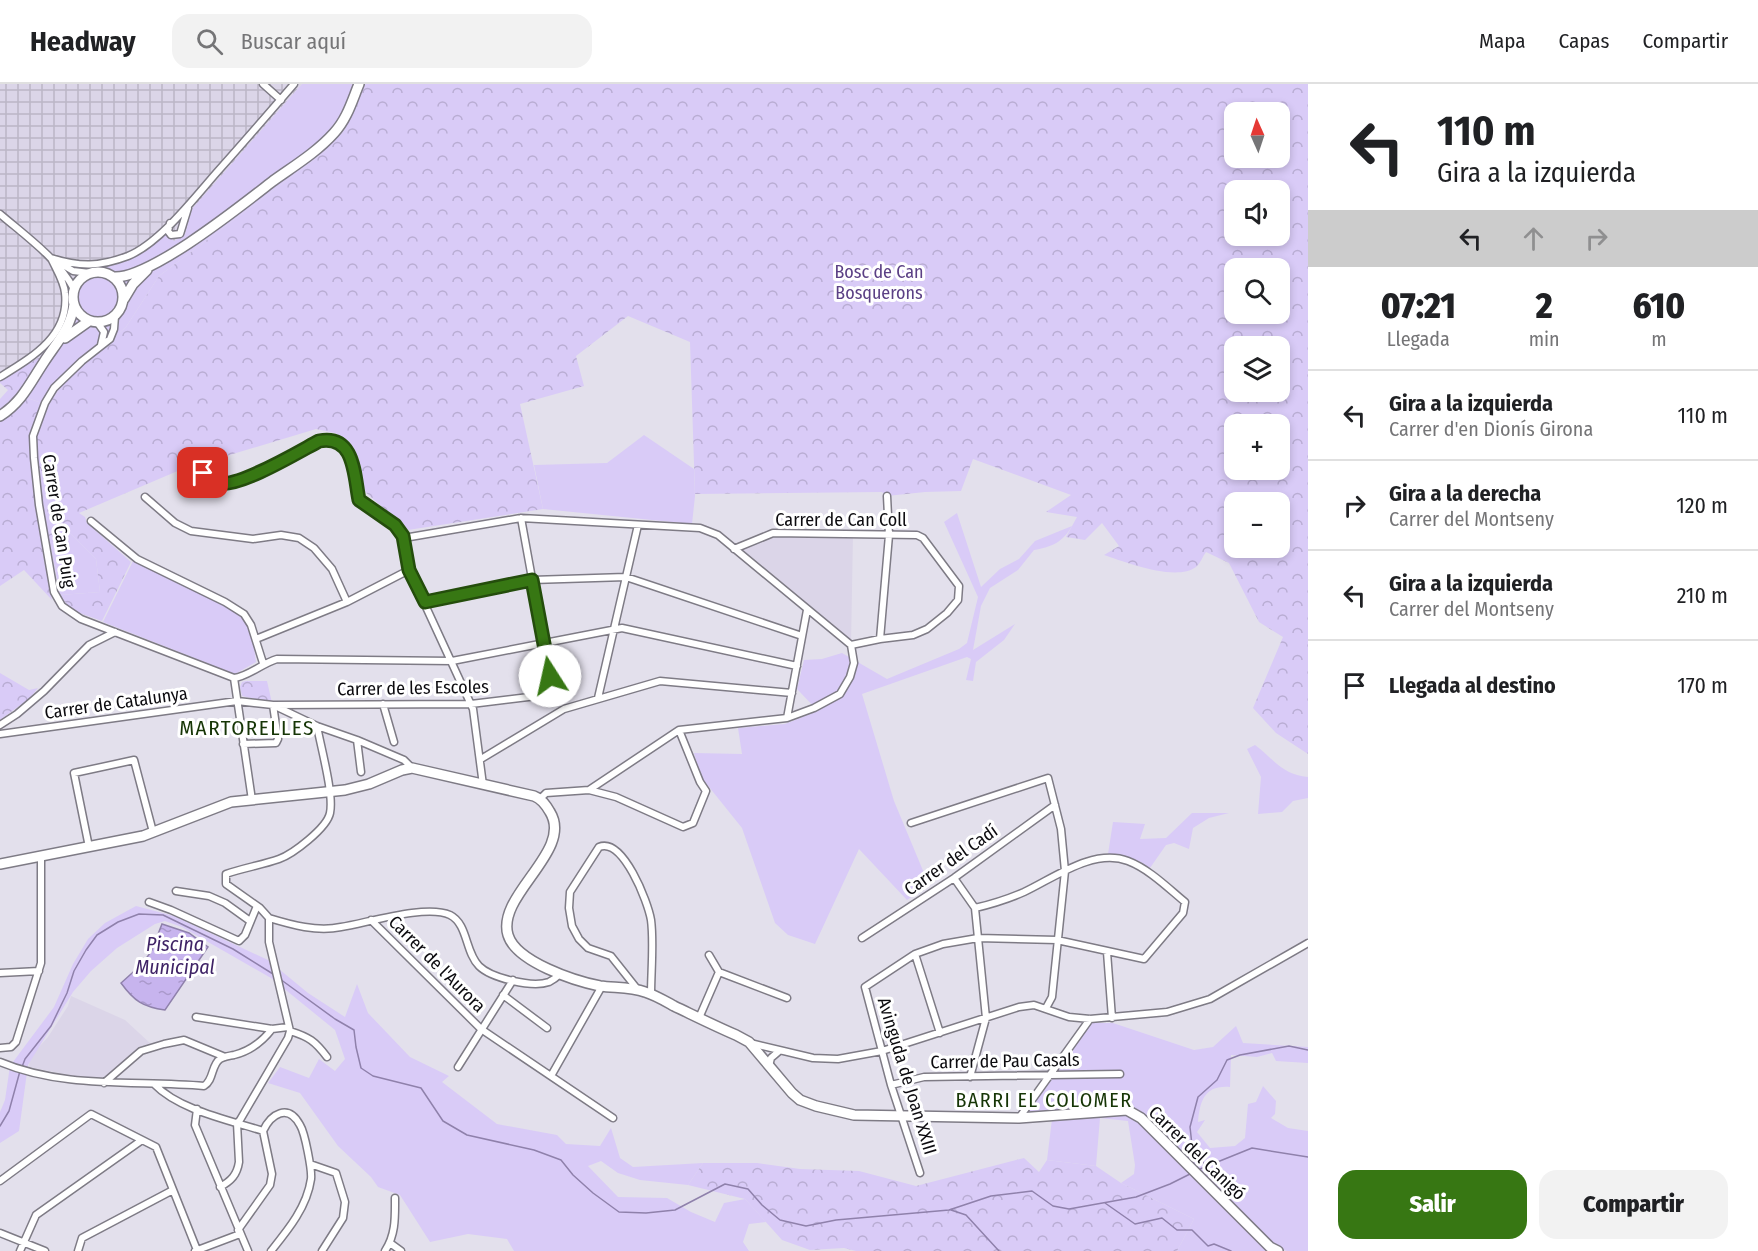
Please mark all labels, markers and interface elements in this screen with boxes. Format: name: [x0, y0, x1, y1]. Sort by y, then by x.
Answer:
search box: [172, 14, 592, 68]
text: Headway: [30, 25, 136, 58]
icon: search: [193, 25, 226, 58]
text: Buscar aquí: [241, 28, 346, 55]
text: Mapa: [1479, 28, 1526, 54]
text: Capas: [1559, 28, 1609, 54]
text: Compartir: [1642, 28, 1728, 54]
north arrow: [1224, 102, 1290, 168]
map controls: [1224, 102, 1290, 558]
text: 110 m: [1437, 106, 1536, 156]
icon: left: [1338, 108, 1416, 186]
text: Gira a la izquierda: [1437, 157, 1636, 189]
button: sound: [1224, 180, 1290, 246]
icon: left: [1454, 222, 1487, 255]
icon: ahead: [1517, 222, 1550, 255]
icon: right: [1580, 222, 1613, 255]
button: search: [1224, 258, 1290, 324]
park label: Bosc de Can Bosquerons: [835, 261, 923, 304]
text: 07:21: [1381, 284, 1456, 328]
text: 2: [1536, 284, 1553, 328]
text: 610: [1632, 284, 1685, 328]
text: Llegada: [1387, 327, 1450, 351]
text: min: [1529, 327, 1560, 351]
text: m: [1651, 327, 1667, 351]
button: layers: [1224, 336, 1290, 402]
text: Gira a la izquierda: [1389, 390, 1553, 417]
icon: left: [1338, 399, 1371, 432]
text: 110 m: [1678, 402, 1728, 429]
button: +: [1224, 414, 1290, 480]
text: Carrer d'en Dionís Girona: [1389, 417, 1593, 441]
pin: [177, 447, 228, 498]
street label: Carrer de Can Puig: [38, 453, 81, 590]
icon: arrive: [186, 456, 219, 489]
text: Gira a la derecha: [1389, 480, 1541, 507]
icon: right: [1338, 489, 1371, 522]
button: −: [1224, 492, 1290, 558]
text: 120 m: [1676, 492, 1728, 519]
text: Carrer del Montseny: [1389, 507, 1554, 531]
street label: Carrer de Can Coll: [775, 509, 907, 531]
text: Gira a la izquierda: [1389, 570, 1553, 597]
icon: left: [1338, 579, 1371, 612]
text: 210 m: [1677, 582, 1728, 609]
text: Carrer del Montseny: [1389, 597, 1554, 621]
position arrow: [518, 644, 582, 708]
icon: arrive: [1338, 669, 1371, 702]
text: Llegada al destino: [1389, 672, 1556, 699]
text: 170 m: [1677, 672, 1728, 699]
street label: Carrer de les Escoles: [337, 676, 489, 700]
street label: Carrer de Catalunya: [43, 682, 189, 724]
district label: MARTORELLES: [179, 715, 315, 741]
street label: Carrer del Cadí: [900, 819, 1002, 900]
street label: Carrer de l'Aurora: [384, 911, 490, 1017]
water label: Piscina Municipal: [135, 932, 215, 979]
street label: Avinguda de Joan XXIII: [873, 995, 941, 1157]
street label: Carrer de Pau Casals: [930, 1049, 1080, 1073]
district label: BARRI EL COLOMER: [955, 1088, 1133, 1112]
street label: Carrer del Canigó: [1144, 1101, 1250, 1205]
button: Salir: [1338, 1170, 1527, 1239]
button: Compartir: [1539, 1170, 1728, 1239]

